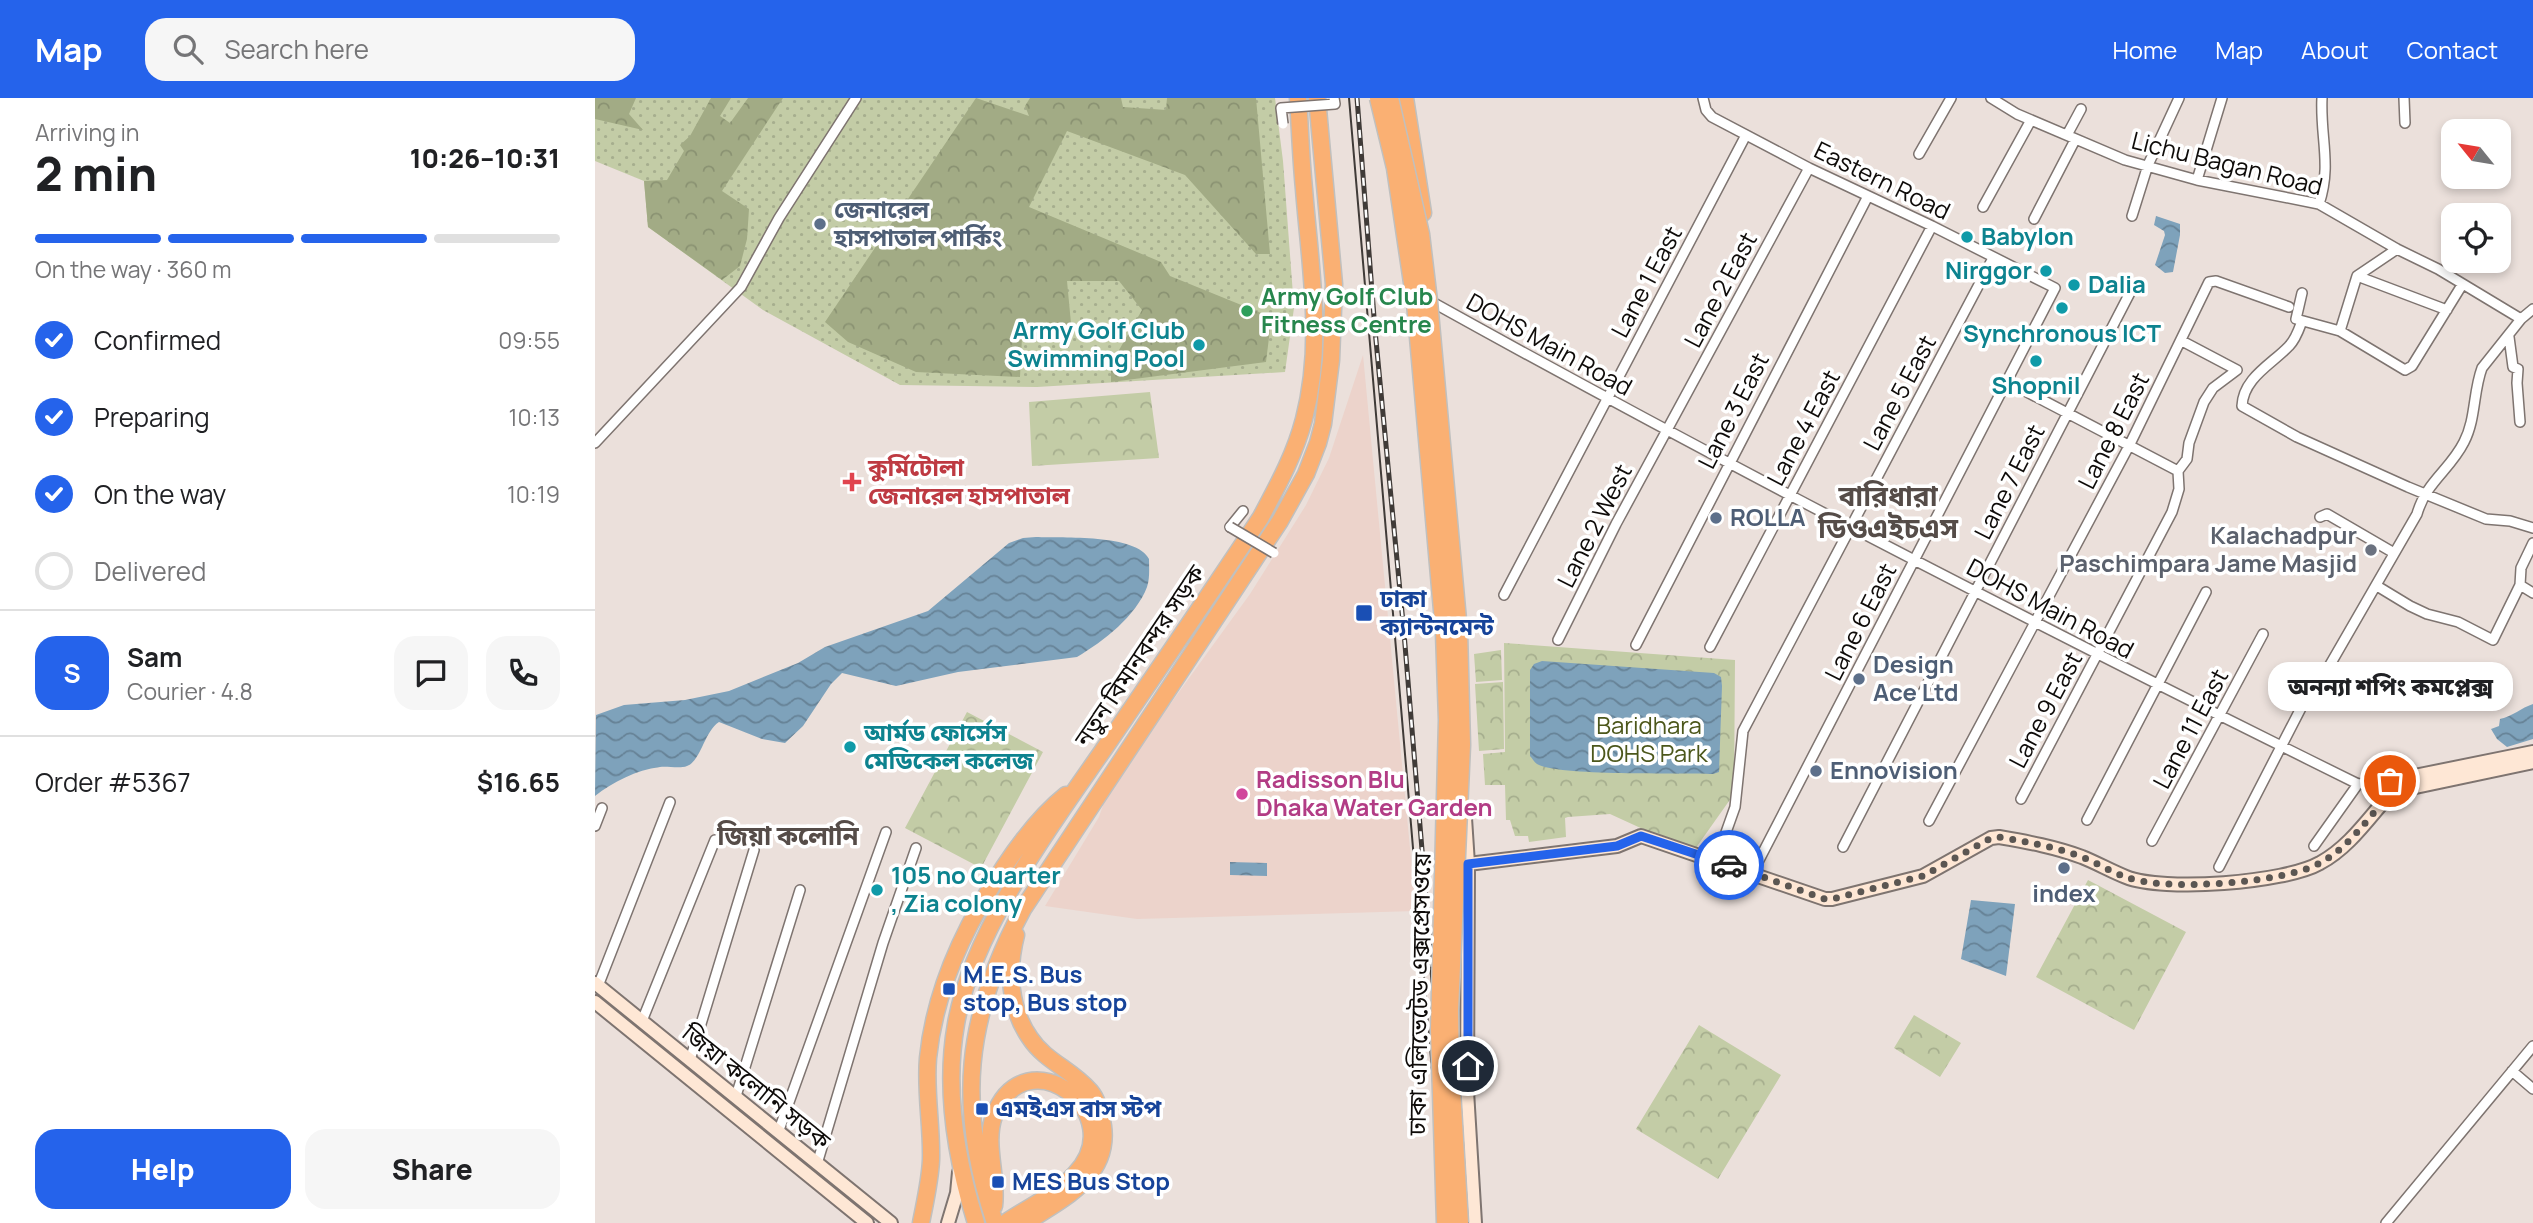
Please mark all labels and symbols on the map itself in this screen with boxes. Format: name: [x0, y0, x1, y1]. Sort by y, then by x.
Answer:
north arrow: [2441, 119, 2511, 189]
street label: Lichu Bagan Road: [2128, 123, 2326, 202]
street label: Eastern Road: [1809, 133, 1956, 227]
place label: জেনারেল হাসপাতাল পার্কিং: [833, 192, 1002, 253]
marker: জেনারেল হাসপাতাল পার্কিং: [812, 216, 828, 232]
place label: Babylon: [1981, 219, 2074, 252]
street label: Lane 1 East: [1602, 220, 1689, 343]
street label: Lane 2 East: [1675, 226, 1764, 353]
marker: Babylon: [1959, 229, 1975, 245]
place label: Nirggor: [1945, 253, 2032, 286]
marker: Nirggor: [2038, 263, 2054, 279]
place label: Dalia: [2088, 267, 2146, 300]
marker: Dalia: [2066, 277, 2082, 293]
place label: Army Golf Club Fitness Centre: [1261, 279, 1433, 340]
street label: DOHS Main Road: [1461, 285, 1638, 403]
marker: Synchronous ICT: [2054, 300, 2070, 316]
marker: Army Golf Club Fitness Centre: [1239, 303, 1255, 319]
place label: Army Golf Club Swimming Pool: [1007, 313, 1185, 374]
place label: Synchronous ICT: [1963, 316, 2162, 349]
street label: Lane 5 East: [1854, 329, 1943, 456]
marker: Army Golf Club Swimming Pool: [1191, 337, 1207, 353]
street label: Lane 3 East: [1689, 347, 1776, 474]
marker: Shopnil: [2028, 353, 2044, 369]
street label: Lane 4 East: [1758, 364, 1847, 491]
street label: Lane 8 East: [2069, 366, 2156, 494]
place label: Shopnil: [1992, 368, 2080, 401]
street label: Lane 7 East: [1966, 418, 2052, 544]
place label: কুর্মিটোলা জেনারেল হাসপাতাল: [867, 450, 1071, 511]
street label: Lane 2 West: [1548, 458, 1639, 593]
marker: কুর্মিটোলা জেনারেল হাসপাতাল: [842, 472, 862, 492]
district label: বারিধারা ডিওএইচএস: [1817, 476, 1959, 546]
place label: ROLLA: [1730, 500, 1806, 533]
marker: ROLLA: [1708, 510, 1724, 526]
place label: Kalachadpur Paschimpara Jame Masjid: [2059, 518, 2357, 579]
marker: Kalachadpur Paschimpara Jame Masjid: [2363, 542, 2379, 558]
street label: DOHS Main Road: [1961, 550, 2140, 666]
street label: নতুন বিমানবন্দর সড়ক: [1065, 557, 1212, 753]
street label: Lane 6 East: [1816, 557, 1903, 686]
place label: ঢাকা ক্যান্টনমেন্ট: [1379, 581, 1494, 642]
marker: ঢাকা ক্যান্টনমেন্ট: [1354, 603, 1374, 623]
street label: Lane 9 East: [2000, 645, 2089, 773]
place label: Design Ace Ltd: [1873, 647, 1959, 708]
callout: অনন্যা শপিং কমপ্লেক্স: [2267, 662, 2513, 711]
street label: Lane 11 East: [2144, 663, 2235, 794]
marker: Design Ace Ltd: [1851, 671, 1867, 687]
park label: Baridhara DOHS Park: [1590, 708, 1709, 769]
place label: আর্মড ফোর্সেস মেডিকেল কলেজ: [863, 715, 1034, 776]
marker: আর্মড ফোর্সেস মেডিকেল কলেজ: [842, 739, 858, 755]
pin: [2360, 751, 2420, 811]
place label: Ennovision: [1830, 753, 1958, 786]
place label: Radisson Blu Dhaka Water Garden: [1256, 762, 1493, 823]
marker: Ennovision: [1808, 763, 1824, 779]
marker: Radisson Blu Dhaka Water Garden: [1234, 786, 1250, 802]
district label: জিয়া কলোনি: [716, 817, 860, 853]
courier: [1694, 830, 1764, 900]
street label: ঢাকা এলিভেটেড এক্সপ্রেসওয়ে: [1400, 851, 1437, 1137]
place label: 105 no Quarter , Zia colony: [891, 858, 1061, 919]
marker: index: [2056, 860, 2072, 876]
place label: index: [2032, 876, 2097, 909]
marker: 105 no Quarter , Zia colony: [869, 882, 885, 898]
place label: M.E.S. Bus stop, Bus stop: [963, 957, 1127, 1018]
marker: M.E.S. Bus stop, Bus stop: [941, 981, 957, 997]
street label: জিয়া কলোনি সড়ক: [675, 1015, 839, 1156]
pin: [1438, 1036, 1498, 1096]
place label: এমইএস বাস স্টপ: [996, 1091, 1161, 1124]
marker: এমইএস বাস স্টপ: [974, 1101, 990, 1117]
place label: MES Bus Stop: [1012, 1164, 1170, 1197]
marker: MES Bus Stop: [990, 1174, 1006, 1190]

